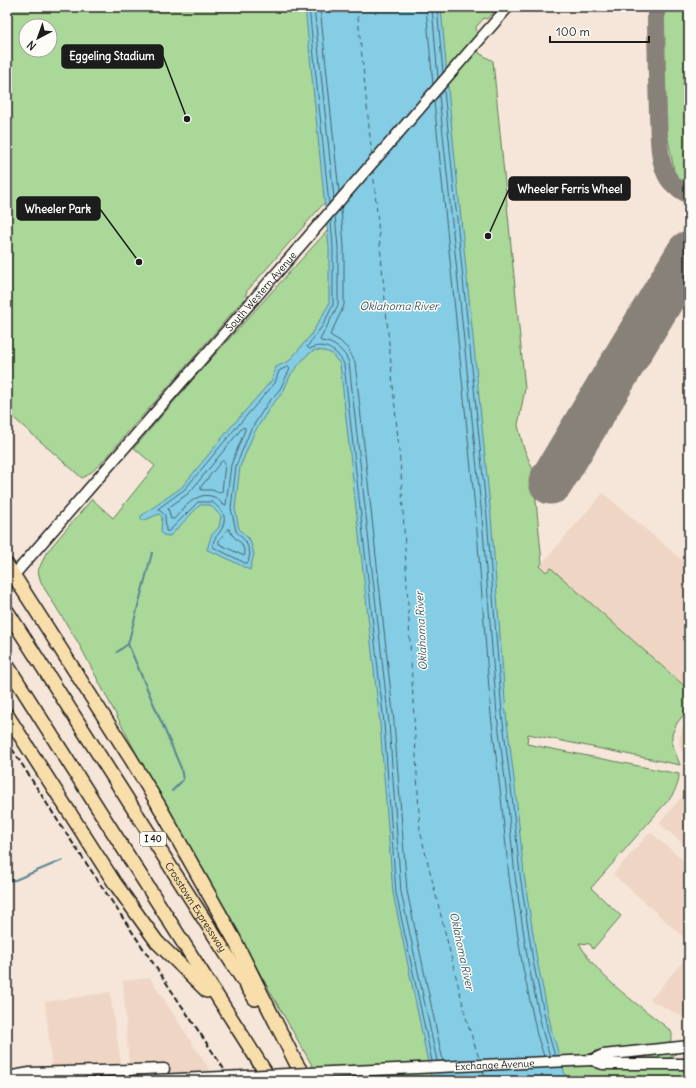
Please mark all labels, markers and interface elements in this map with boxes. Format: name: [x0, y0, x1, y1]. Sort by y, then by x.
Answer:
north arrow: [18, 18, 58, 58]
scale bar: [550, 18, 649, 44]
text: 100 m: [556, 24, 590, 39]
text: N: [24, 38, 39, 53]
callout: Eggeling Stadium: [62, 45, 163, 68]
text: Eggeling Stadium: [69, 49, 155, 64]
callout: Wheeler Ferris Wheel: [509, 177, 630, 200]
text: Wheeler Ferris Wheel: [518, 182, 622, 196]
callout: Wheeler Park: [17, 197, 100, 220]
text: Wheeler Park: [25, 202, 92, 216]
street label: South Western Avenue: [223, 249, 299, 334]
water label: Oklahoma River: [359, 299, 440, 313]
water label: Oklahoma River: [412, 590, 430, 671]
road number: I 40: [140, 832, 166, 846]
street label: Crosstown Expressway: [162, 860, 229, 954]
water label: Oklahoma River: [447, 911, 477, 993]
street label: Exchange Avenue: [454, 1057, 535, 1073]

